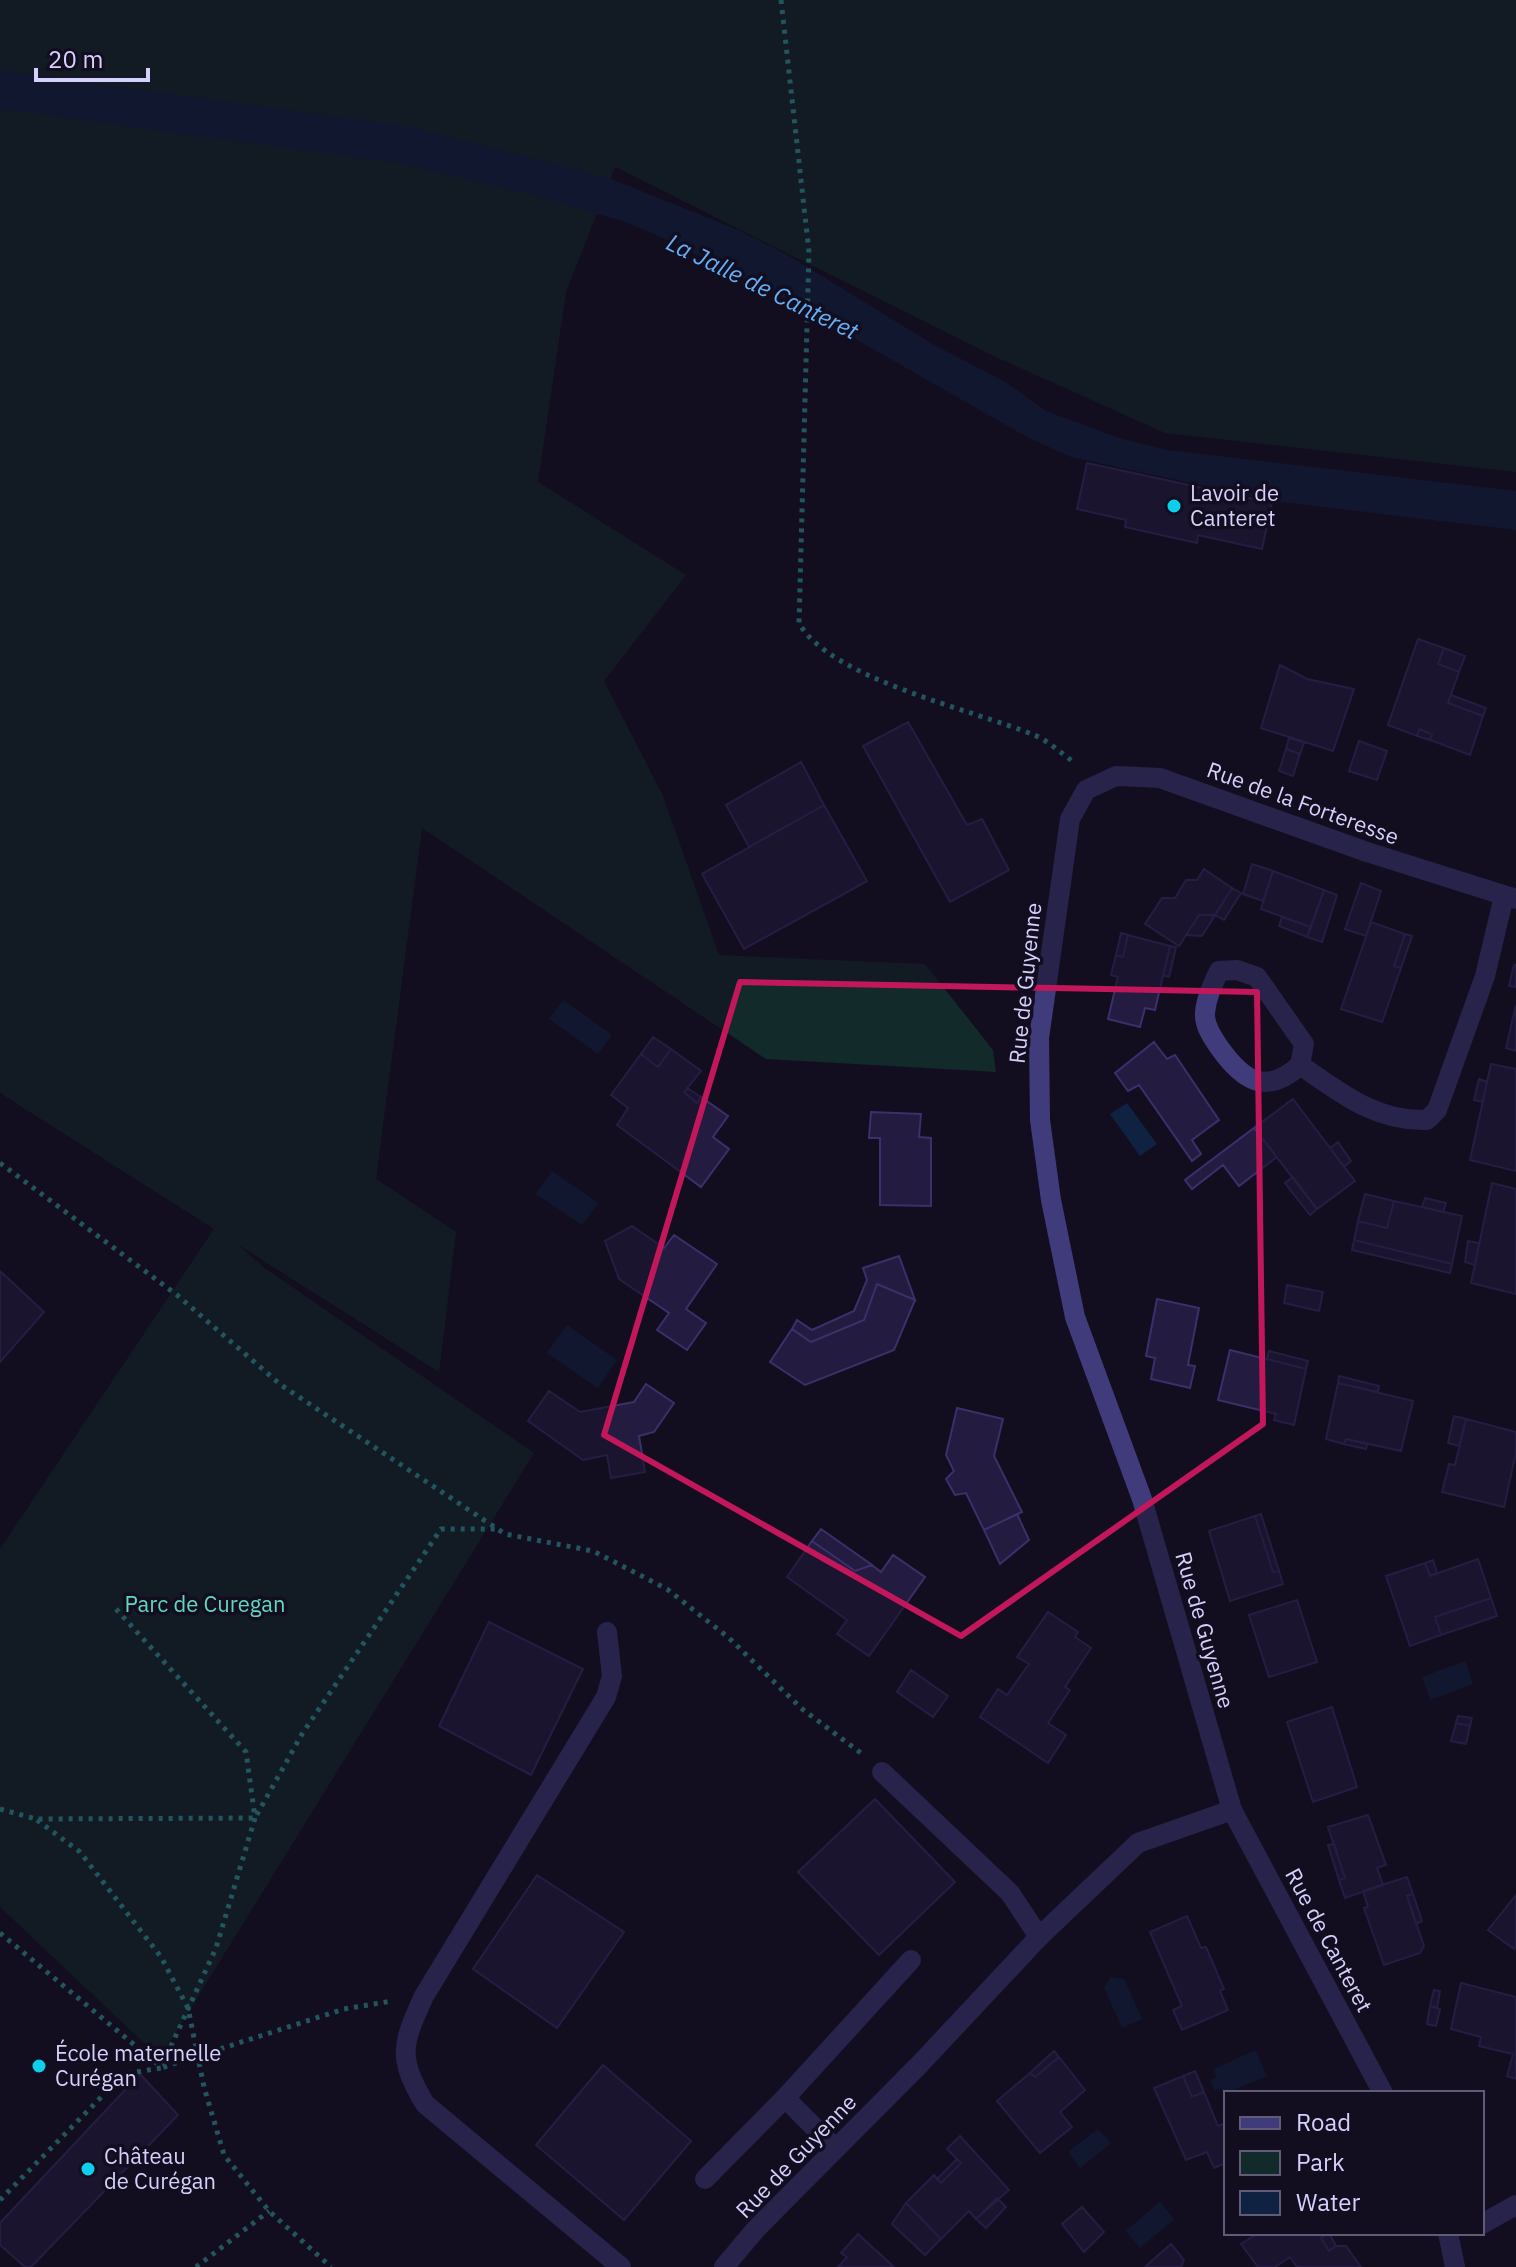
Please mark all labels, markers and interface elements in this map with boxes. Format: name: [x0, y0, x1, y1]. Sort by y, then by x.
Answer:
scale bar: [36, 32, 148, 82]
text: 20 m: [48, 43, 103, 75]
water label: La Jalle de Canteret: [661, 226, 865, 347]
place label: Lavoir de Canteret: [1190, 478, 1279, 532]
marker: Lavoir de Canteret: [1165, 497, 1183, 515]
street label: Rue de la Forteresse: [1203, 754, 1403, 851]
street label: Rue de Guyenne: [1002, 901, 1047, 1065]
street label: Rue de Guyenne: [1169, 1548, 1242, 1712]
park label: Parc de Curegan: [124, 1589, 286, 1618]
street label: Rue de Canteret: [1279, 1863, 1380, 2017]
place label: École maternelle Curégan: [55, 2038, 221, 2092]
marker: École maternelle Curégan: [30, 2057, 48, 2075]
street label: Rue de Guyenne: [729, 2087, 862, 2224]
legend: [1224, 2091, 1484, 2235]
text: Road: [1296, 2106, 1351, 2138]
place label: Château de Curégan: [104, 2141, 216, 2195]
text: Park: [1296, 2146, 1345, 2178]
marker: Château de Curégan: [79, 2160, 97, 2178]
text: Water: [1296, 2186, 1360, 2218]

